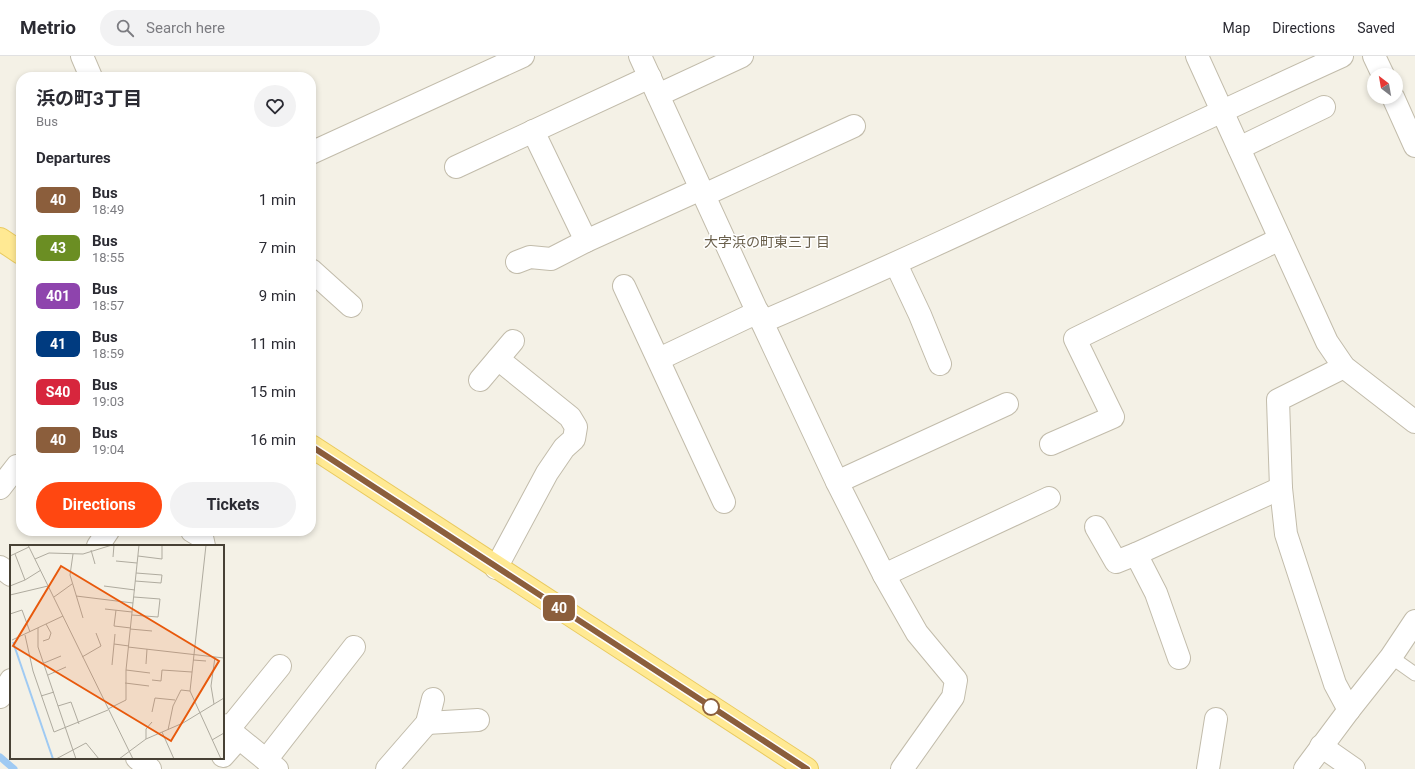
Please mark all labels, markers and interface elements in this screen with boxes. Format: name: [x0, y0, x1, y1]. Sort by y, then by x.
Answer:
search box: [100, 10, 380, 46]
text: Metrio: [20, 16, 76, 39]
icon: search: [114, 17, 136, 39]
text: Search here: [146, 19, 225, 37]
text: Map: [1223, 20, 1250, 36]
text: Directions: [1272, 20, 1335, 36]
text: Saved: [1357, 20, 1395, 36]
north arrow: [1367, 68, 1403, 104]
map controls: [1367, 68, 1403, 104]
button: heart: [254, 85, 296, 127]
text: 浜の町3丁目: [36, 87, 142, 110]
text: Bus: [36, 114, 58, 129]
text: Departures: [36, 149, 111, 167]
text: Bus: [92, 184, 118, 202]
text: 1 min: [259, 191, 296, 209]
text: 40: [50, 192, 66, 208]
text: 18:49: [92, 202, 124, 217]
text: Bus: [92, 232, 118, 250]
district label: 大字浜の町東三丁目: [704, 234, 830, 250]
text: 7 min: [259, 239, 296, 257]
text: 43: [50, 240, 66, 256]
text: 18:55: [92, 250, 124, 265]
text: Bus: [92, 280, 118, 298]
text: 9 min: [259, 287, 296, 305]
text: 401: [46, 288, 70, 304]
text: 18:57: [92, 298, 124, 313]
text: Bus: [92, 328, 118, 346]
text: 11 min: [250, 335, 296, 353]
text: 41: [50, 336, 66, 352]
text: 18:59: [92, 346, 124, 361]
text: Bus: [92, 376, 118, 394]
text: 15 min: [250, 383, 296, 401]
text: S40: [46, 384, 70, 400]
text: 19:03: [92, 394, 124, 409]
text: Bus: [92, 424, 118, 442]
text: 16 min: [250, 431, 296, 449]
text: 40: [50, 432, 66, 448]
text: 19:04: [92, 442, 124, 457]
button: Directions: [36, 482, 162, 528]
button: Tickets: [170, 482, 296, 528]
inset map: [10, 545, 224, 759]
line badge: 40: [541, 595, 577, 621]
text: 40: [551, 600, 567, 616]
unlabelled marker: [702, 698, 720, 716]

